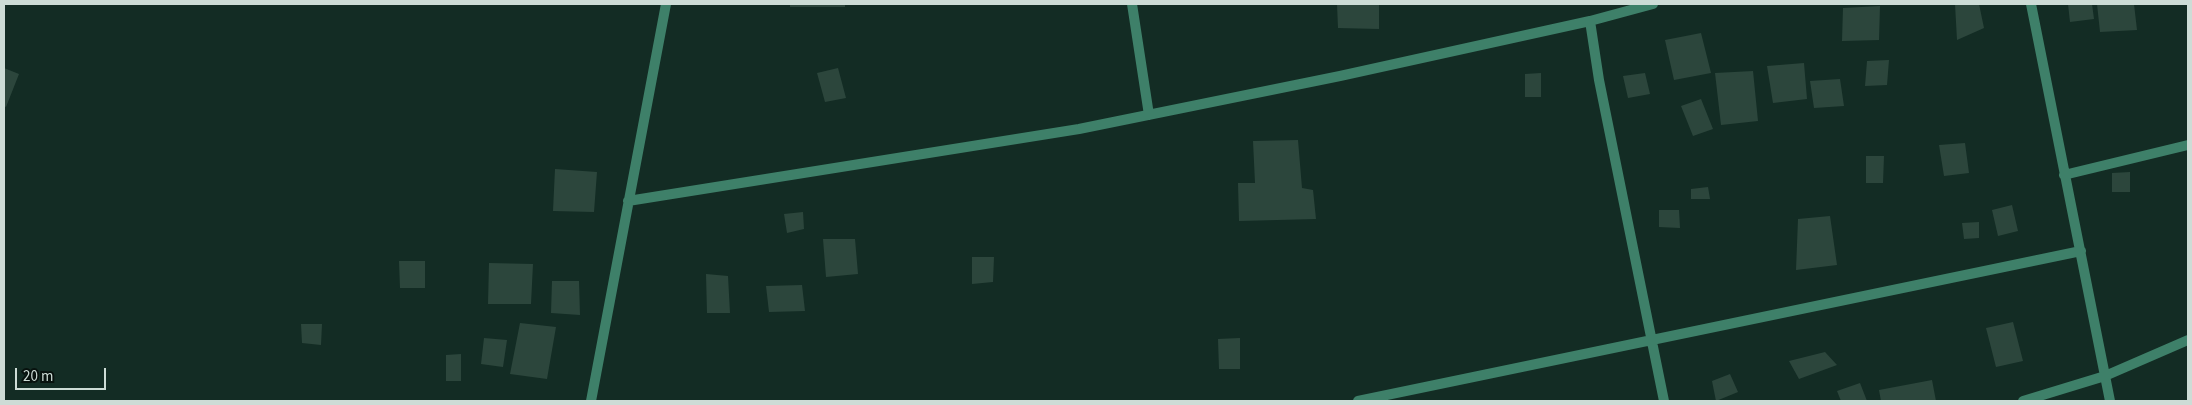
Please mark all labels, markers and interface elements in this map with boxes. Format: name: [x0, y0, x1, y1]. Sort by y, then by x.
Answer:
scale bar: [18, 358, 109, 390]
text: 20 m: [23, 366, 53, 387]

